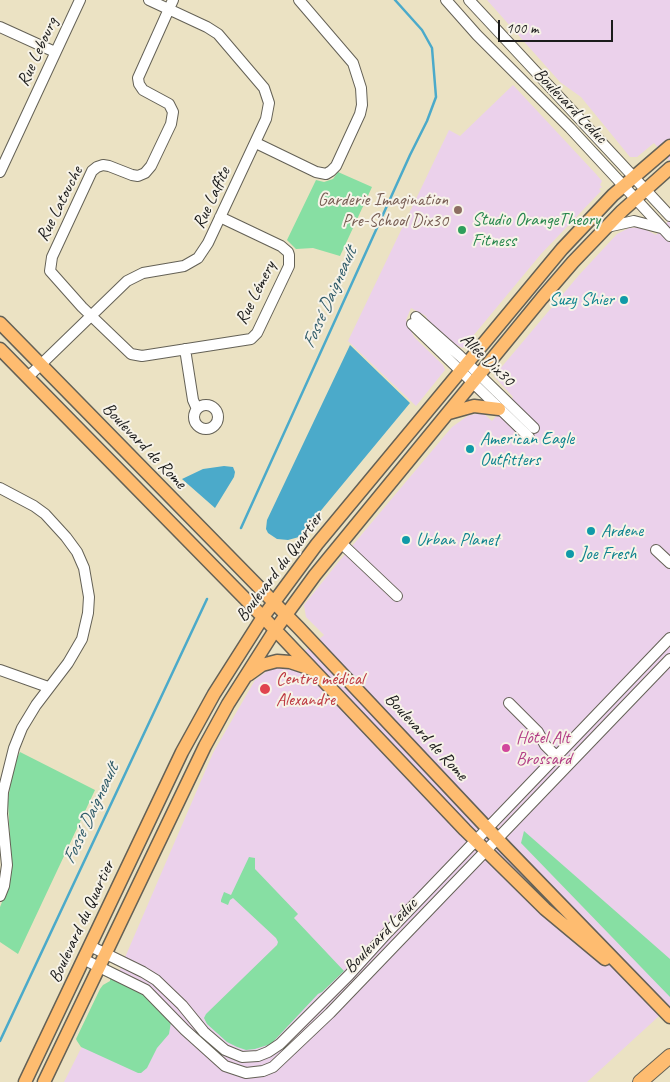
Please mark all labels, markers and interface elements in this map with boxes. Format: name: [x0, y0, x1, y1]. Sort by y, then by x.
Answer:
scale bar: [500, 10, 615, 42]
street label: Rue Lebourg: [13, 14, 63, 90]
text: 100 m: [506, 19, 538, 38]
street label: Boulevard Leduc: [529, 64, 611, 148]
street label: Rue Latouche: [32, 163, 88, 245]
street label: Rue Laffite: [188, 164, 236, 232]
place label: Garderie Imagination Pre-School Dix30: [318, 189, 448, 232]
marker: Garderie Imagination Pre-School Dix30: [452, 204, 464, 216]
place label: Studio OrangeTheory Fitness: [472, 209, 600, 252]
marker: Studio OrangeTheory Fitness: [456, 224, 468, 236]
water label: Fossé Daigneault: [298, 244, 362, 352]
street label: Rue Lémery: [231, 258, 281, 328]
place label: Suzy Shier: [549, 289, 614, 311]
marker: Suzy Shier: [618, 294, 630, 306]
street label: Allée Dix30: [455, 329, 519, 391]
street label: Boulevard de Rome: [97, 398, 191, 494]
place label: American Eagle Outfitters: [480, 428, 574, 470]
marker: American Eagle Outfitters: [464, 443, 476, 455]
street label: Boulevard du Quartier: [232, 508, 328, 626]
place label: Ardene: [601, 520, 643, 542]
marker: Ardene: [585, 525, 597, 537]
place label: Urban Planet: [416, 529, 499, 551]
marker: Urban Planet: [400, 534, 412, 546]
place label: Joe Fresh: [580, 543, 637, 565]
marker: Joe Fresh: [564, 548, 576, 560]
place label: Centre médical Alexandre: [276, 668, 364, 711]
marker: Centre médical Alexandre: [258, 682, 272, 696]
street label: Boulevard de Rome: [380, 689, 472, 785]
place label: Hôtel Alt Brossard: [516, 727, 571, 770]
marker: Hôtel Alt Brossard: [500, 742, 512, 754]
water label: Fossé Daigneault: [58, 760, 124, 868]
street label: Boulevard du Quartier: [44, 858, 120, 986]
street label: Boulevard Leduc: [340, 894, 422, 978]

